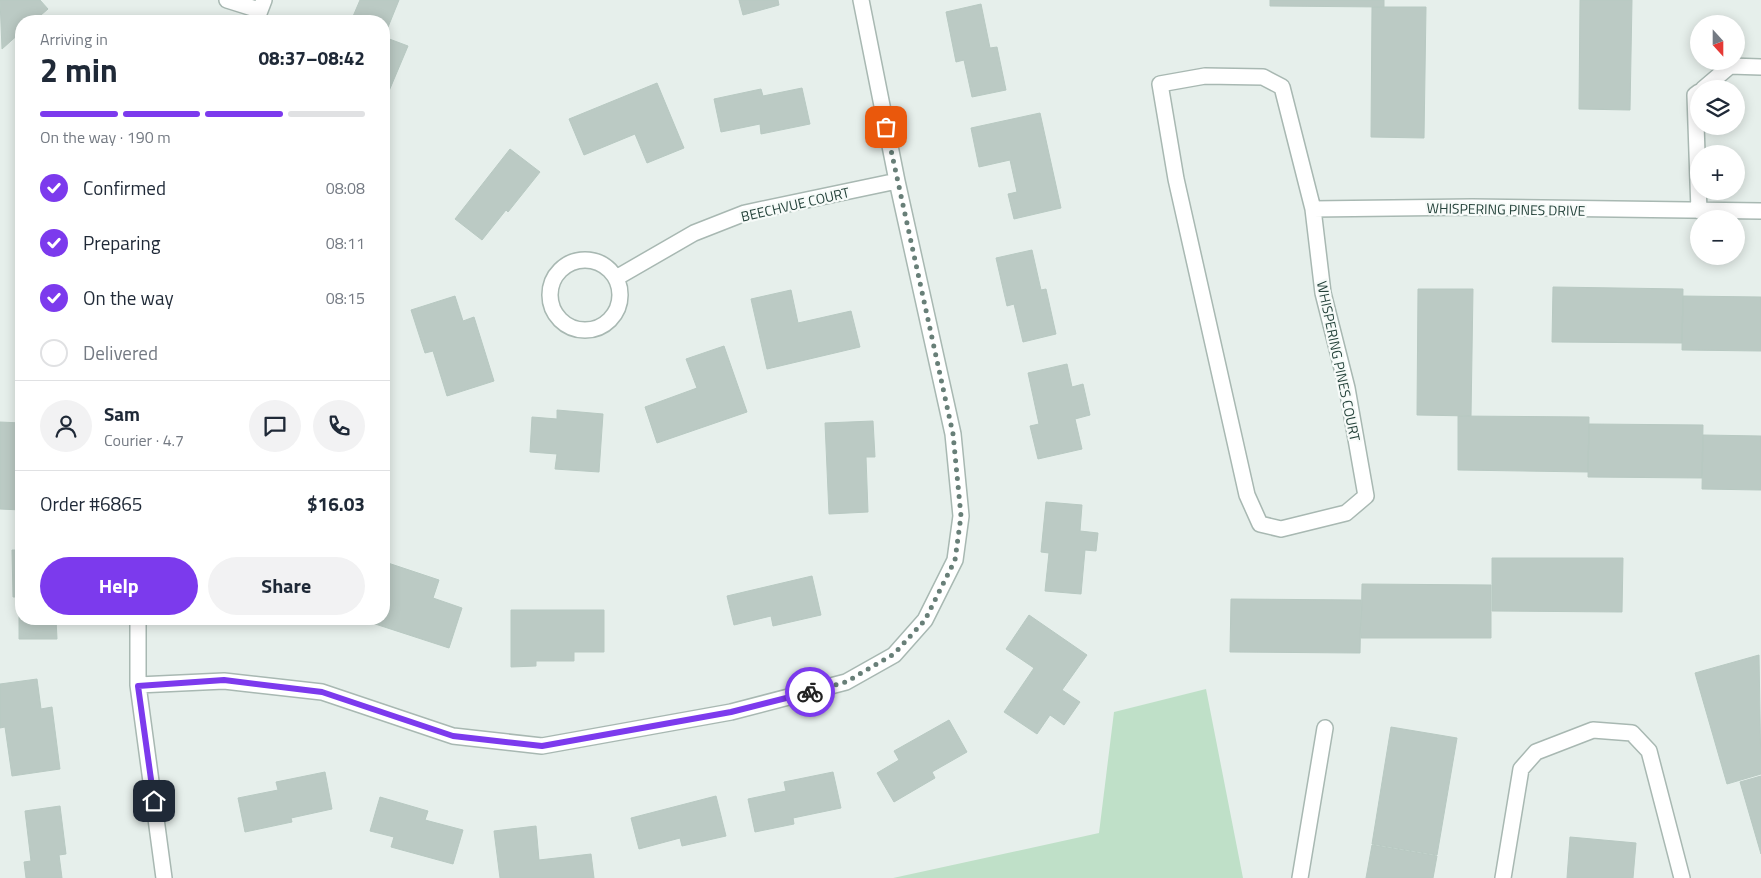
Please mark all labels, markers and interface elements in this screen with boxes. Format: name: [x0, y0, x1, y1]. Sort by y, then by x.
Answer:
north arrow: [1690, 15, 1745, 70]
map controls: [1690, 15, 1745, 265]
text: Arriving in: [40, 27, 108, 51]
text: 08:37–08:42: [258, 43, 365, 72]
text: 2 min: [40, 46, 118, 94]
button: layers: [1690, 80, 1745, 135]
pin: [865, 106, 907, 148]
icon: bag: [872, 113, 900, 141]
text: On the way · 190 m: [40, 125, 171, 149]
button: +: [1690, 145, 1745, 200]
text: Confirmed: [83, 173, 166, 202]
icon: check: [40, 174, 68, 202]
text: 08:08: [326, 176, 365, 200]
street label: BEECHVUE COURT: [739, 181, 852, 227]
street label: WHISPERING PINES DRIVE: [1426, 197, 1586, 221]
button: −: [1690, 210, 1745, 265]
text: Preparing: [83, 228, 160, 257]
icon: check: [40, 229, 68, 257]
text: 08:11: [326, 231, 365, 255]
street label: WHISPERING PINES COURT: [1312, 279, 1366, 444]
text: On the way: [83, 283, 174, 312]
icon: check: [40, 284, 68, 312]
text: 08:15: [326, 286, 365, 310]
text: Delivered: [83, 338, 158, 367]
text: Sam: [104, 399, 140, 428]
button: person: [40, 400, 92, 452]
button: chat: [249, 400, 301, 452]
button: phone: [313, 400, 365, 452]
text: Courier · 4.7: [104, 428, 184, 452]
text: Order #6865: [40, 489, 142, 518]
text: $16.03: [307, 489, 365, 518]
button: Help: [40, 557, 198, 615]
button: Share: [208, 557, 365, 615]
courier: [785, 667, 835, 717]
icon: bike: [796, 678, 824, 706]
pin: [133, 780, 175, 822]
icon: home: [140, 787, 168, 815]

